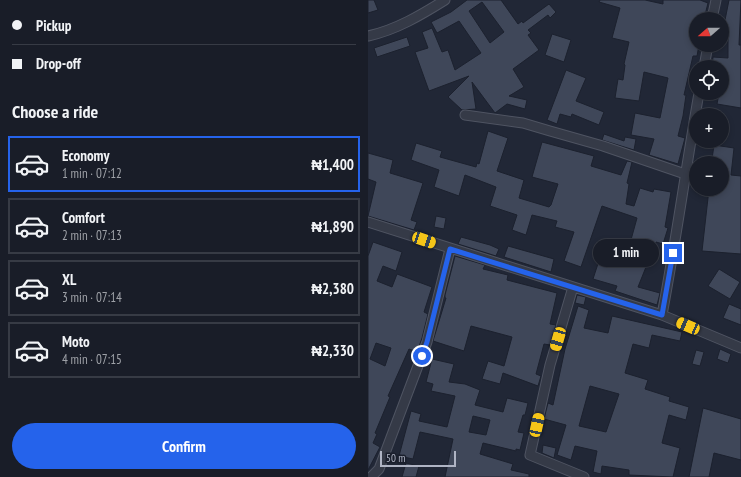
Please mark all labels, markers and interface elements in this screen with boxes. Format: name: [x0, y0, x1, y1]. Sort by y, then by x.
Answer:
north arrow: [689, 12, 729, 52]
map controls: [689, 12, 729, 196]
text: Pickup: [36, 16, 71, 35]
text: Drop-off: [36, 54, 81, 73]
button: locate: [689, 60, 729, 100]
text: Choose a ride: [12, 100, 98, 123]
button: +: [689, 108, 729, 148]
icon: car: [14, 146, 50, 182]
text: Economy: [62, 146, 110, 165]
text: ₦1,400: [311, 155, 354, 174]
button: −: [689, 156, 729, 196]
text: 1 min · 07:12: [62, 165, 122, 182]
icon: car: [14, 208, 50, 244]
text: Comfort: [62, 208, 105, 227]
text: ₦1,890: [311, 217, 354, 236]
text: 2 min · 07:13: [62, 227, 122, 244]
car: [411, 230, 437, 250]
callout: 1 min: [593, 239, 659, 267]
text: 1 min: [613, 244, 639, 261]
route end: [664, 244, 682, 262]
icon: car: [14, 270, 50, 306]
text: XL: [62, 270, 76, 289]
text: ₦2,380: [311, 279, 354, 298]
text: 3 min · 07:14: [62, 289, 122, 306]
car: [675, 316, 701, 336]
car: [549, 326, 567, 352]
icon: car: [14, 332, 50, 368]
text: Moto: [62, 332, 90, 351]
text: ₦2,330: [311, 341, 354, 360]
route start: [413, 347, 431, 365]
text: 4 min · 07:15: [62, 351, 122, 368]
car: [529, 412, 545, 438]
button: Confirm: [12, 423, 356, 469]
scale bar: [380, 449, 456, 468]
text: 50 m: [386, 451, 405, 465]

